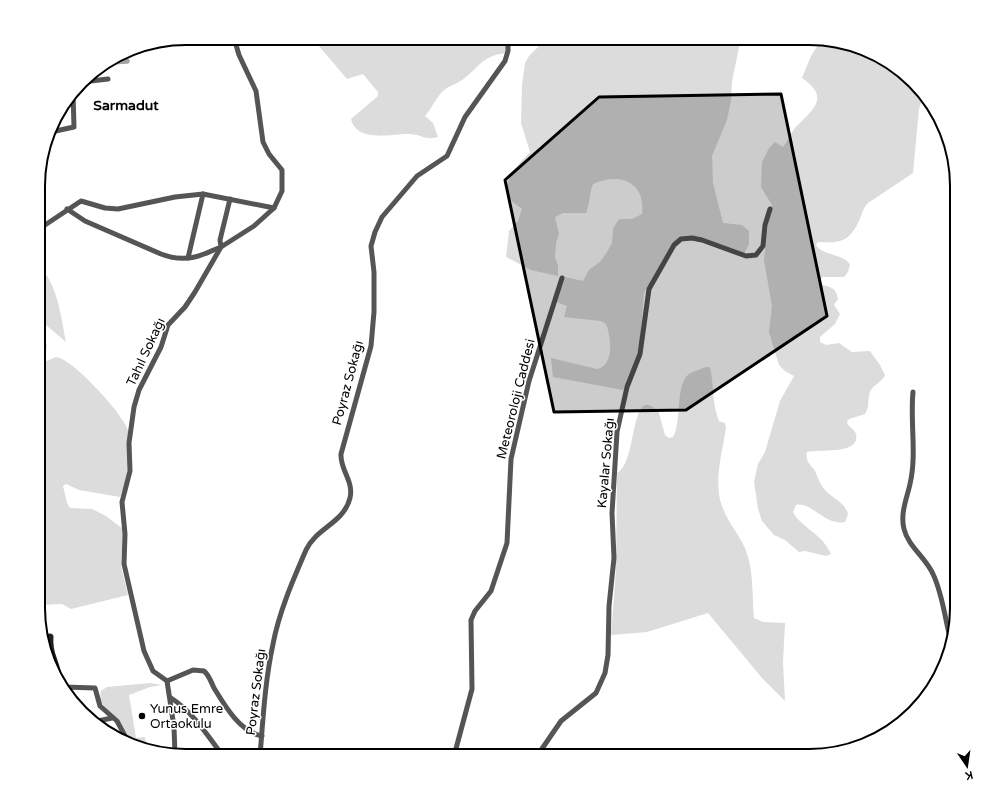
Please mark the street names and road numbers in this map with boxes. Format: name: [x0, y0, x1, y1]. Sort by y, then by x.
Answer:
street label: Tahıl Sokağı: [123, 315, 169, 389]
street label: Meteoroloji Caddesi: [493, 337, 539, 461]
street label: Poyraz Sokağı: [329, 339, 367, 427]
street label: Kayalar Sokağı: [594, 417, 618, 509]
street label: Poyraz Sokağı: [243, 648, 269, 736]

